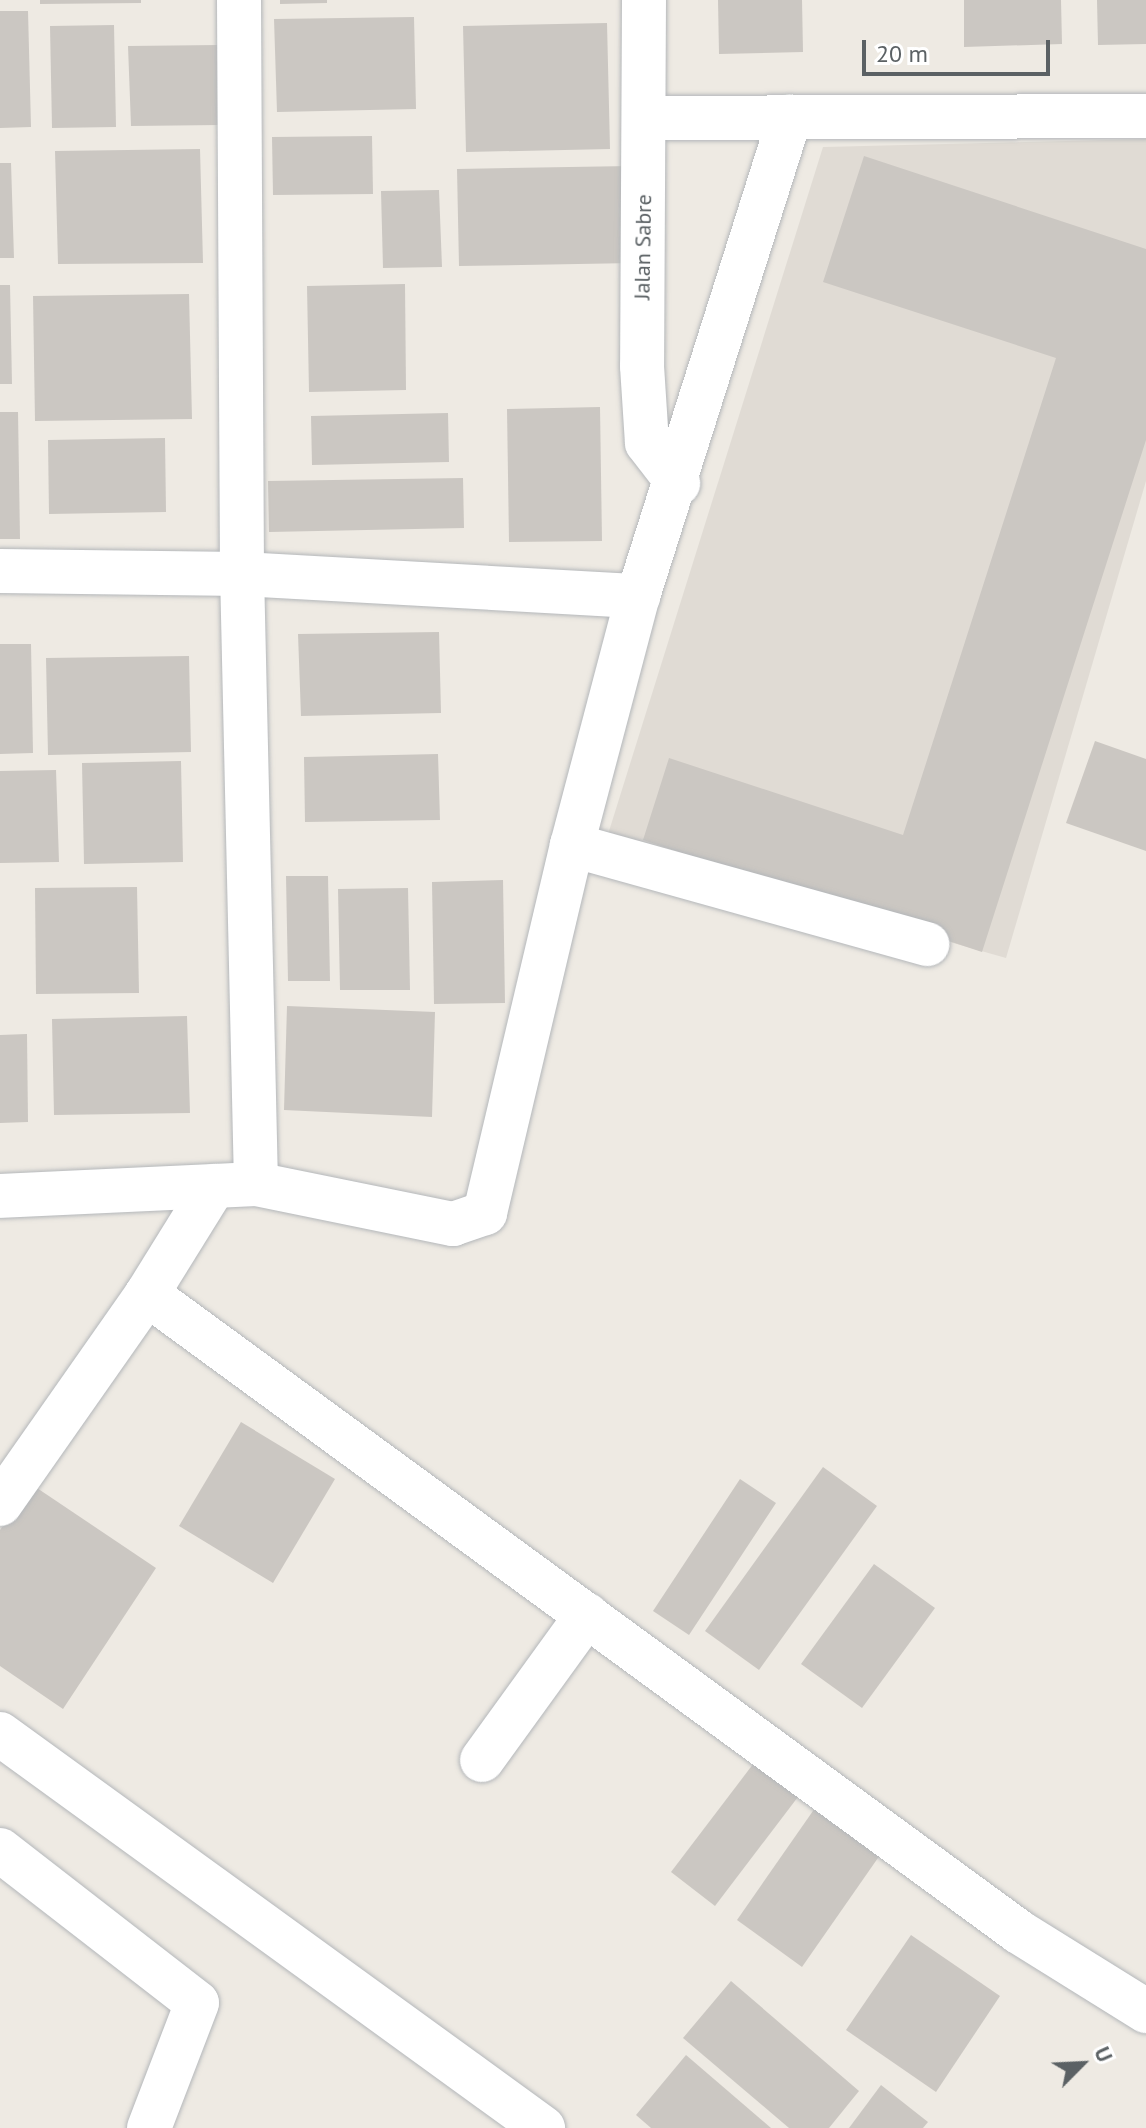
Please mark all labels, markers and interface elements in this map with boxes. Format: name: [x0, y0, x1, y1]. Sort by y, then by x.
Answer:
scale bar: [866, 24, 1054, 74]
text: 20 m: [876, 38, 928, 69]
street label: Jalan Sabre: [629, 194, 657, 300]
north arrow: [1042, 2024, 1122, 2104]
text: U: [1088, 2042, 1120, 2066]

